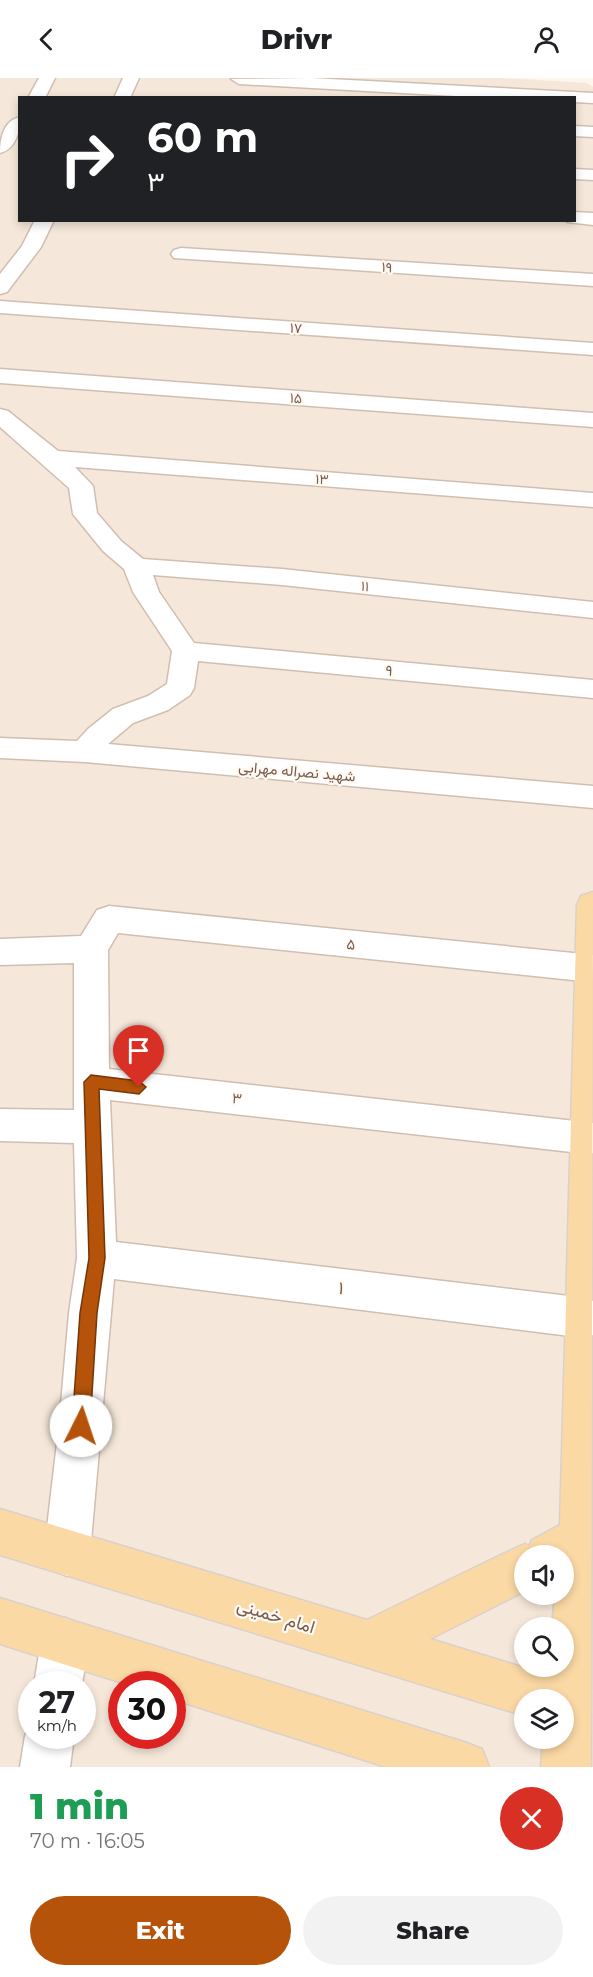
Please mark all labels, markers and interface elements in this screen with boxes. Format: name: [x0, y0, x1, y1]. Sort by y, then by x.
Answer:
icon: back: [30, 23, 63, 56]
text: Drivr: [261, 23, 332, 56]
icon: person: [530, 23, 563, 56]
text: 60 m: [147, 111, 258, 163]
icon: right: [48, 120, 126, 198]
text: ۳: [147, 165, 165, 198]
street label: ۱۹: [381, 258, 393, 276]
street label: ۱۷: [289, 319, 303, 337]
street label: ۱۵: [289, 389, 303, 407]
street label: ۱۳: [315, 470, 329, 488]
street label: ۱۱: [360, 577, 370, 595]
street label: ۹: [385, 660, 393, 680]
street label: شهید نصراله مهرابی: [238, 756, 356, 787]
street label: ۵: [346, 934, 357, 954]
pin: [113, 1025, 164, 1087]
icon: arrive: [122, 1034, 155, 1067]
street label: ۳: [231, 1088, 243, 1108]
street label: ۱: [337, 1277, 345, 1299]
position arrow: [49, 1394, 113, 1458]
map controls: [514, 1545, 574, 1749]
button: sound: [514, 1545, 574, 1605]
street label: امام خمینی: [234, 1594, 318, 1639]
button: search: [514, 1617, 574, 1677]
speed limit sign: 30: [108, 1671, 186, 1749]
text: 27: [39, 1684, 75, 1721]
button: layers: [514, 1689, 574, 1749]
text: km/h: [37, 1716, 77, 1735]
text: 1 min: [30, 1784, 129, 1828]
button: close: [500, 1787, 563, 1850]
text: 70 m · 16:05: [30, 1829, 145, 1853]
button: Exit: [30, 1896, 291, 1965]
button: Share: [303, 1896, 563, 1965]

